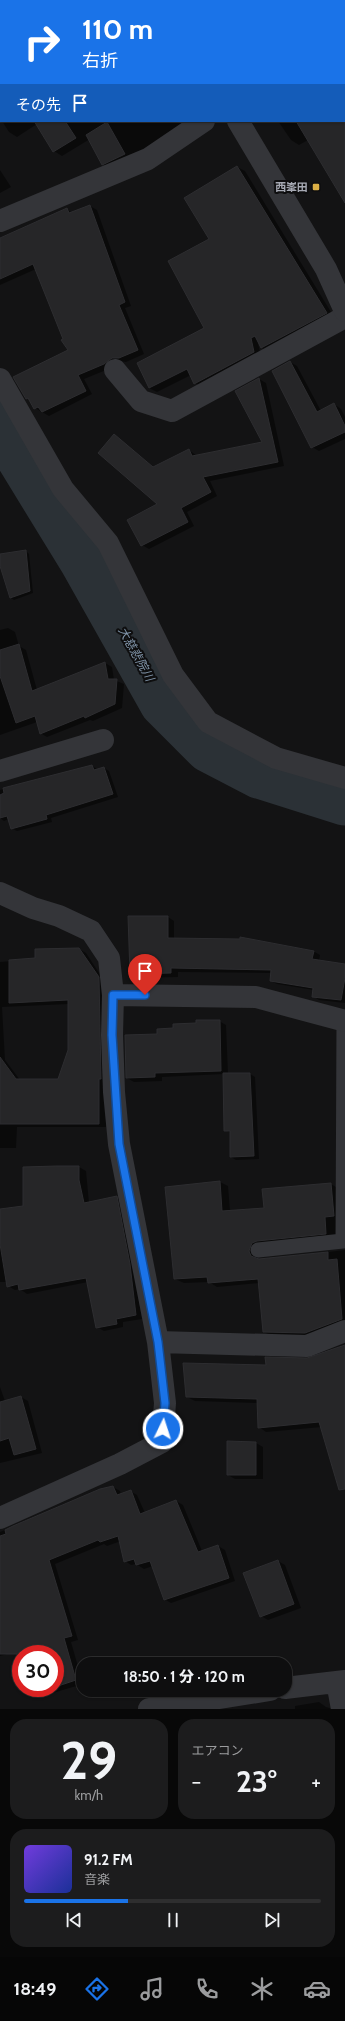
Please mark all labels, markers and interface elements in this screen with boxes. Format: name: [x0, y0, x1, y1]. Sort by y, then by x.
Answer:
text: 110 m: [82, 12, 153, 46]
icon: right: [16, 16, 68, 68]
text: 右折: [82, 50, 118, 72]
icon: arrive: [69, 92, 91, 114]
text: その先: [16, 96, 61, 114]
place label: 西峯田: [275, 180, 308, 194]
marker: 西峯田: [311, 182, 321, 192]
water label: 大慈悲院川: [115, 624, 159, 685]
pin: [128, 954, 162, 995]
icon: arrive: [134, 960, 156, 982]
position arrow: [142, 1408, 184, 1450]
speed limit sign: 30: [12, 1645, 64, 1697]
text: 18:50 · 1 分 · 120 m: [123, 1668, 245, 1686]
text: 29: [60, 1729, 117, 1792]
text: エアコン: [192, 1742, 244, 1758]
text: 23°: [236, 1763, 277, 1800]
text: −: [192, 1768, 201, 1795]
text: +: [311, 1768, 321, 1795]
text: km/h: [75, 1787, 103, 1803]
text: 91.2 FM: [84, 1851, 133, 1869]
text: 音楽: [84, 1871, 110, 1887]
icon: previous: [63, 1909, 85, 1931]
icon: pause: [162, 1909, 184, 1931]
icon: next: [261, 1909, 283, 1931]
icon: directions: [83, 1975, 111, 2003]
icon: music: [138, 1975, 166, 2003]
icon: phone: [193, 1975, 221, 2003]
icon: climate: [248, 1975, 276, 2003]
icon: car: [303, 1975, 331, 2003]
text: 18:49: [14, 1978, 56, 2000]

